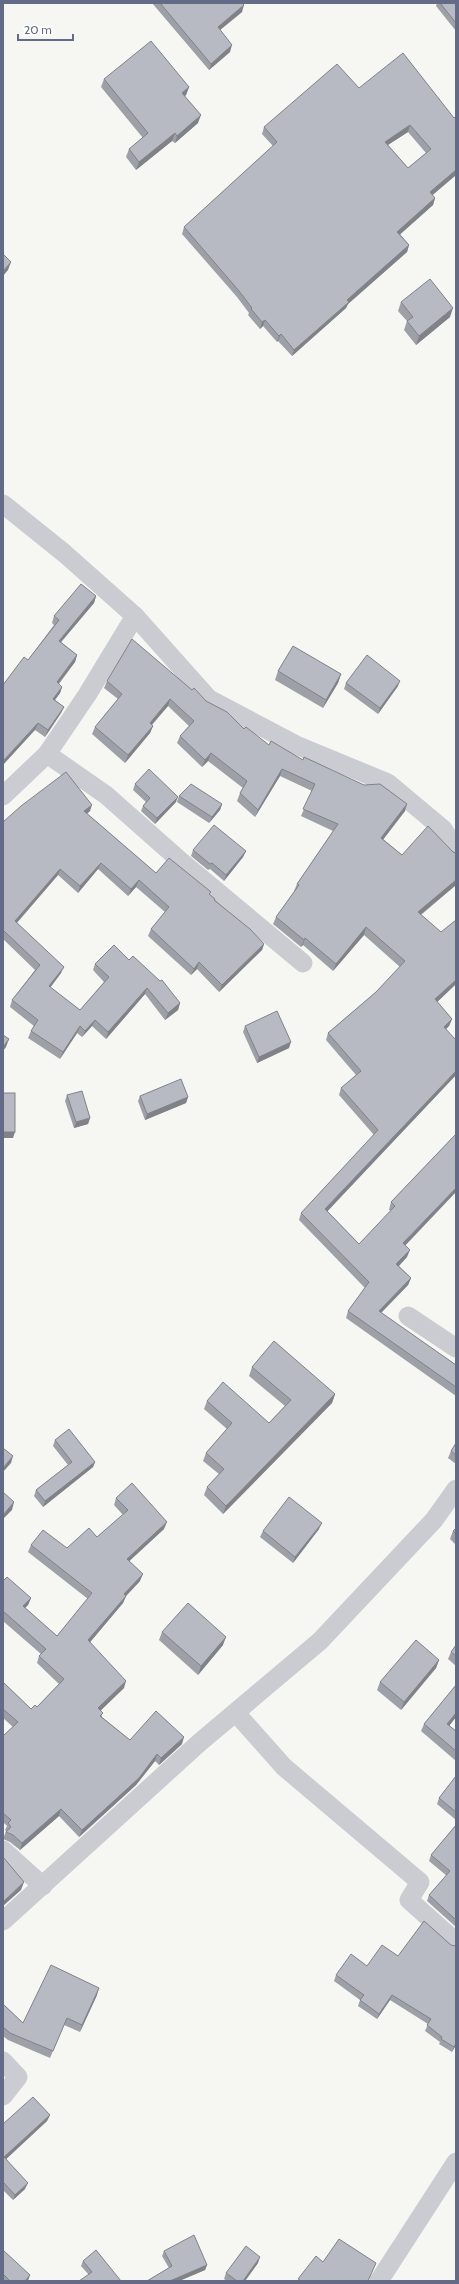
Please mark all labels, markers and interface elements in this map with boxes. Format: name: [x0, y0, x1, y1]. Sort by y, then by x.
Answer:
scale bar: [18, 16, 73, 42]
text: 20 m: [24, 22, 52, 37]

